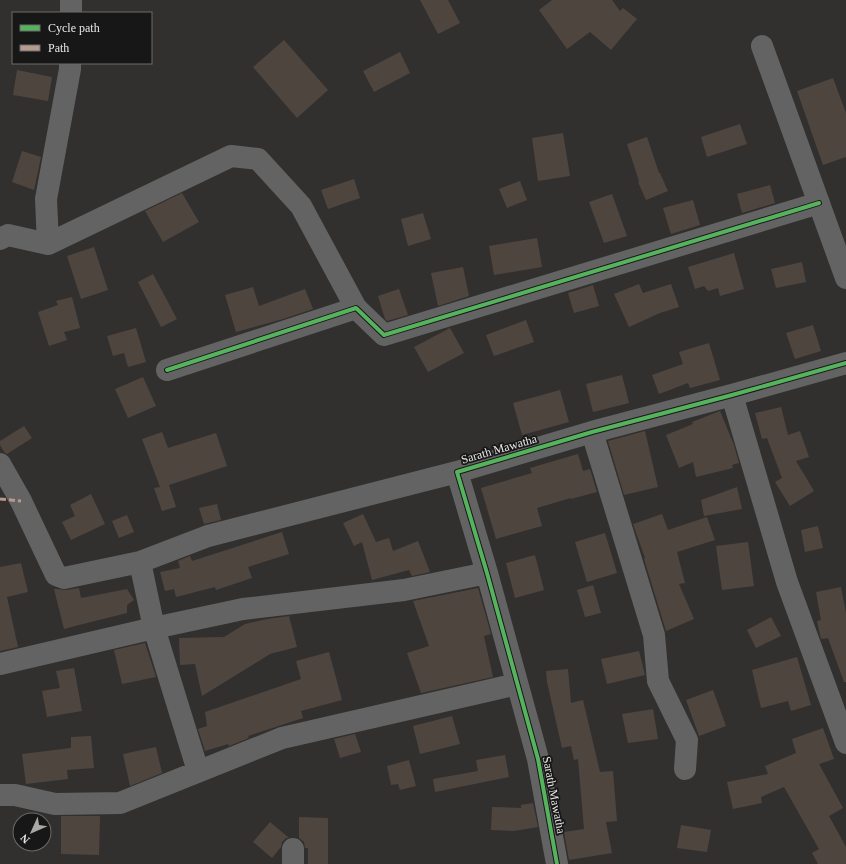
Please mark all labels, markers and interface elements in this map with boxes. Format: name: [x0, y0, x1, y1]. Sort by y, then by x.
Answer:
legend: [12, 12, 152, 64]
text: Cycle path: [48, 21, 100, 35]
text: Path: [48, 41, 69, 55]
street label: Sarath Mawatha: [459, 431, 539, 467]
street label: Sarath Mawatha: [540, 755, 568, 835]
north arrow: [12, 812, 52, 852]
text: N: [18, 832, 32, 846]

